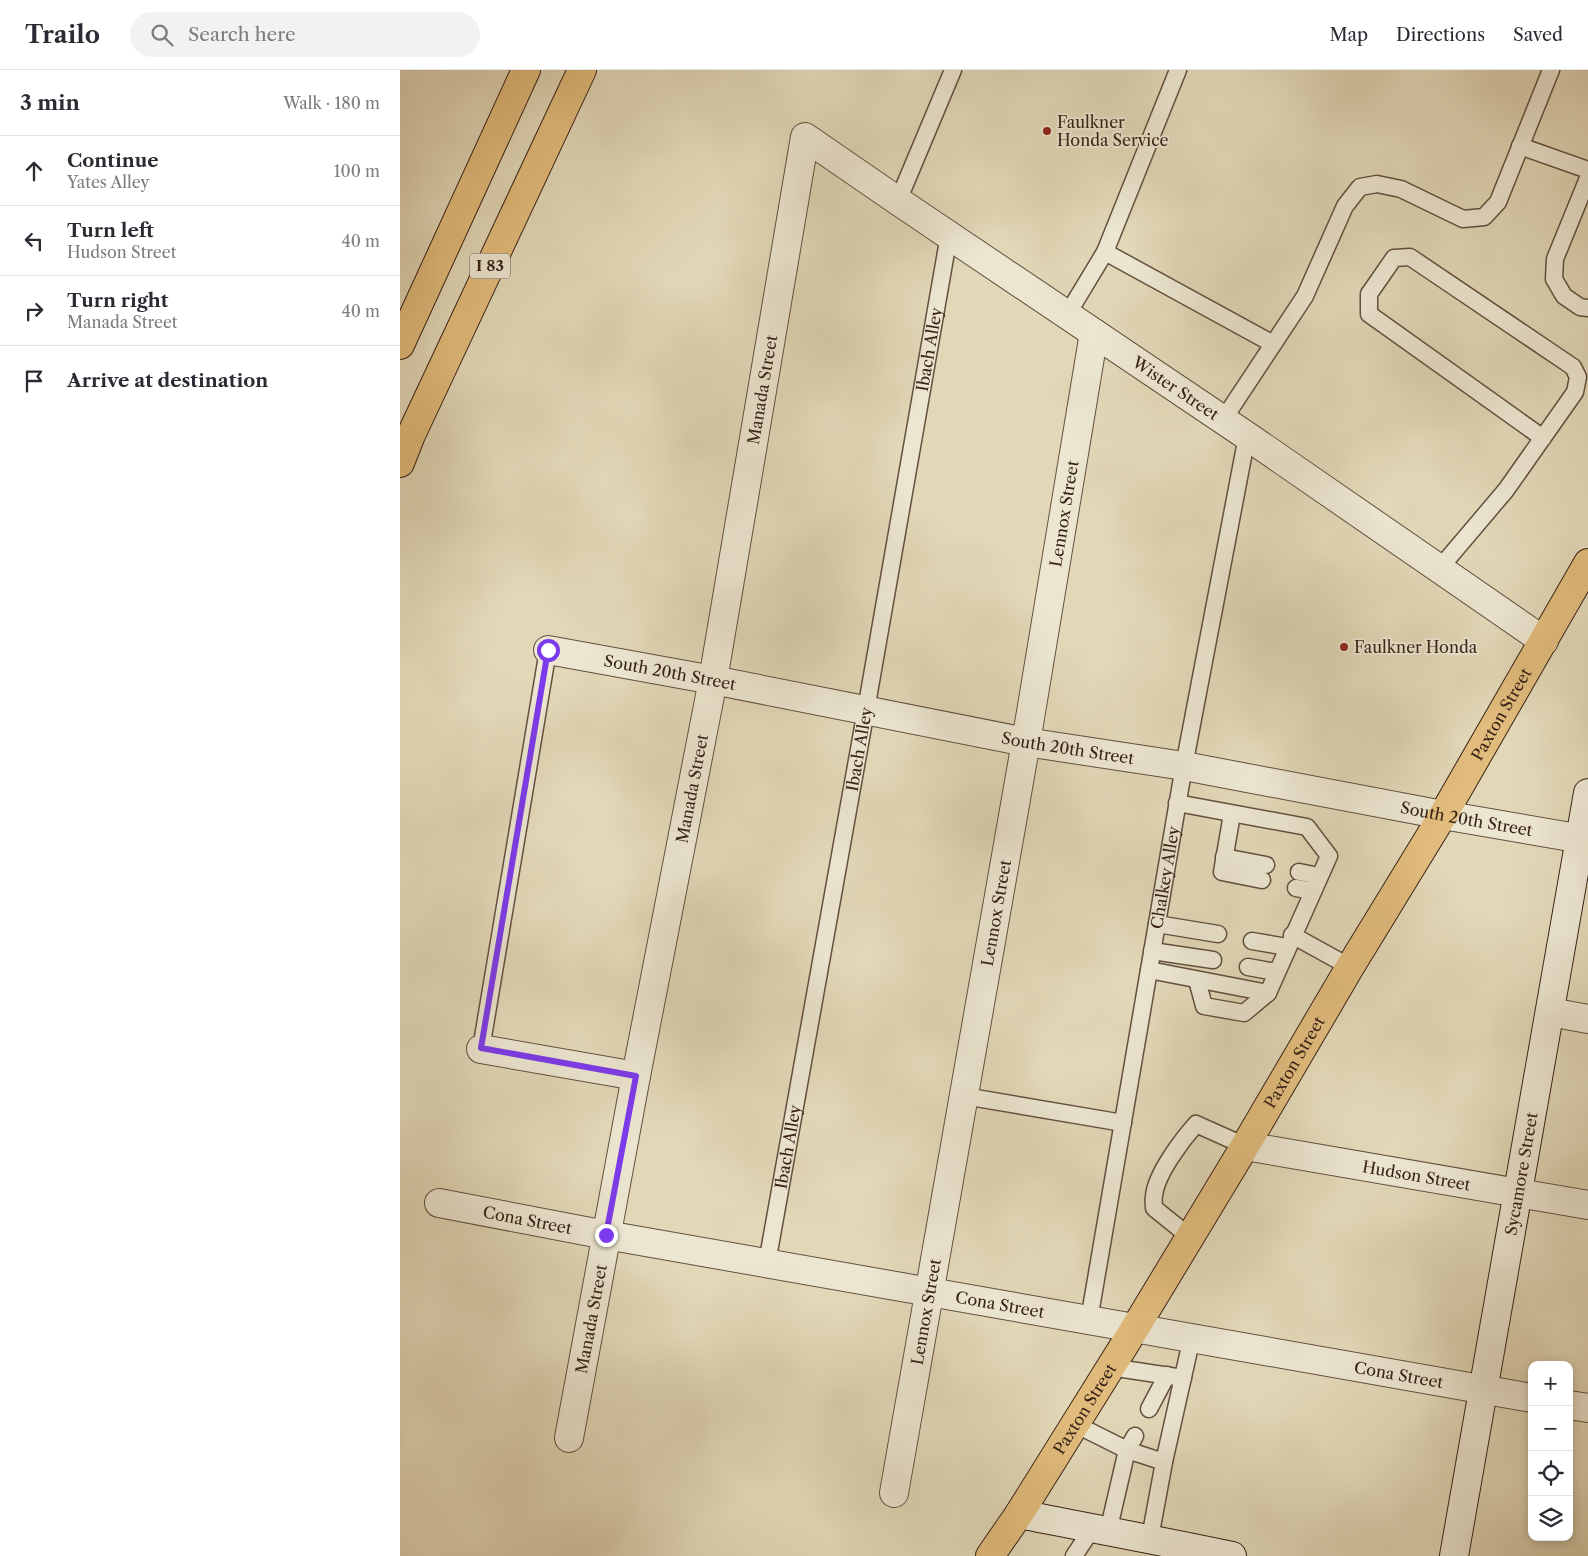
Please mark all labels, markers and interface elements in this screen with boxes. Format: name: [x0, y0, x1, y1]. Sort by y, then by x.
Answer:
search box: [130, 12, 480, 57]
text: Trailo: [25, 20, 100, 49]
icon: search: [148, 21, 176, 49]
text: Search here: [188, 23, 296, 46]
text: Map: [1329, 24, 1368, 46]
text: Directions: [1396, 24, 1485, 46]
text: Saved: [1513, 24, 1563, 46]
text: 3 min: [20, 90, 80, 115]
text: Walk · 180 m: [283, 93, 380, 113]
place label: Faulkner Honda Service: [1057, 112, 1169, 150]
marker: Faulkner Honda Service: [1041, 125, 1053, 137]
text: Continue: [67, 149, 159, 172]
icon: ahead: [20, 157, 48, 185]
text: 100 m: [334, 161, 380, 181]
text: Yates Alley: [67, 172, 149, 192]
text: Turn left: [67, 219, 154, 242]
icon: left: [20, 227, 48, 255]
text: 40 m: [341, 231, 380, 251]
text: Hudson Street: [67, 242, 176, 262]
road number: I 83: [470, 254, 510, 278]
text: Turn right: [67, 289, 168, 312]
icon: right: [20, 297, 48, 325]
text: 40 m: [341, 301, 380, 321]
street label: Ibach Alley: [912, 305, 946, 393]
text: Manada Street: [67, 312, 178, 332]
street label: Manada Street: [743, 333, 781, 446]
street label: Wister Street: [1128, 351, 1223, 424]
icon: arrive: [20, 367, 48, 395]
text: Arrive at destination: [67, 369, 268, 392]
street label: Lennox Street: [1045, 459, 1083, 568]
place label: Faulkner Honda: [1354, 637, 1478, 657]
route start: [537, 639, 560, 662]
marker: Faulkner Honda: [1338, 641, 1350, 653]
street label: South 20th Street: [602, 650, 738, 694]
street label: Paxton Street: [1467, 664, 1536, 764]
street label: Ibach Alley: [842, 704, 877, 793]
street label: South 20th Street: [1000, 727, 1136, 768]
street label: Manada Street: [672, 732, 712, 845]
street label: South 20th Street: [1399, 797, 1534, 840]
street label: Chalkey Alley: [1146, 824, 1184, 930]
street label: Lennox Street: [977, 858, 1015, 968]
street label: Paxton Street: [1259, 1012, 1329, 1112]
street label: Ibach Alley: [770, 1102, 805, 1191]
street label: Sycamore Street: [1500, 1110, 1542, 1237]
street label: Hudson Street: [1361, 1156, 1472, 1195]
street label: Cona Street: [481, 1202, 574, 1238]
route end: [595, 1224, 618, 1247]
street label: Lennox Street: [907, 1257, 945, 1367]
street label: Manada Street: [571, 1262, 611, 1375]
street label: Cona Street: [954, 1287, 1046, 1322]
street label: Cona Street: [1353, 1357, 1445, 1392]
street label: Paxton Street: [1049, 1359, 1121, 1458]
map controls: [1528, 1361, 1573, 1541]
button: +: [1528, 1361, 1573, 1406]
button: −: [1528, 1406, 1573, 1451]
button: locate: [1528, 1451, 1573, 1496]
button: layers: [1528, 1496, 1573, 1541]

